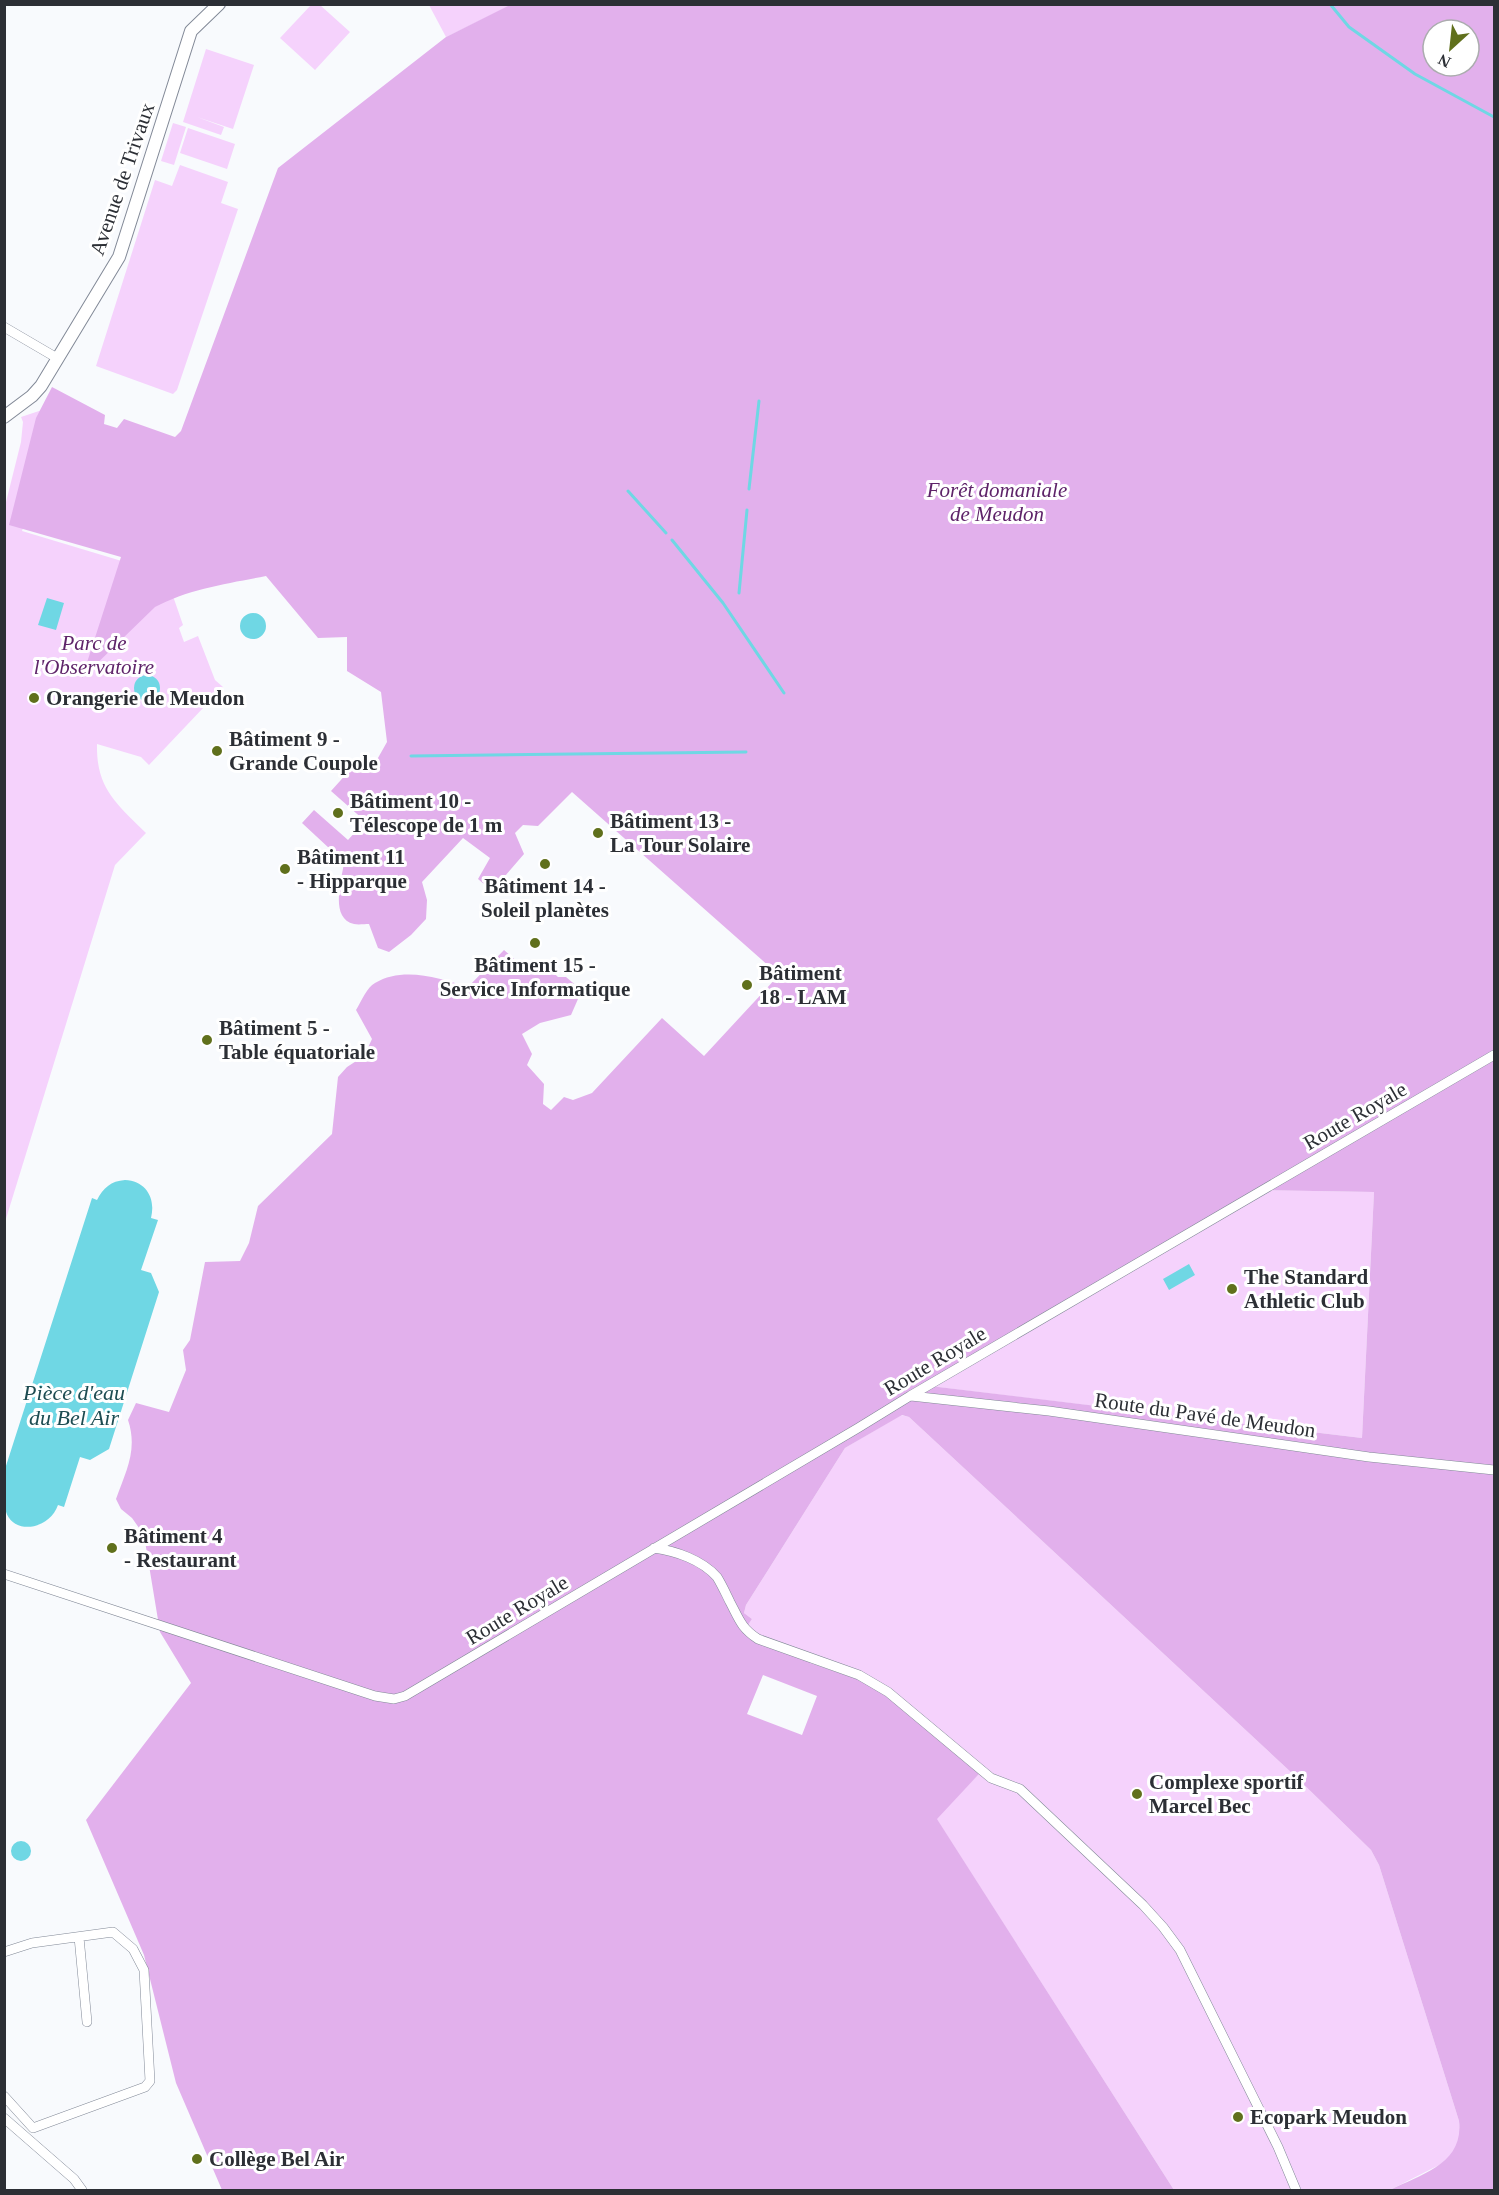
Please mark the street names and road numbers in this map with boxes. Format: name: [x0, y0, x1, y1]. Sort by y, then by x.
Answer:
street label: Avenue de Trivaux: [85, 99, 159, 258]
street label: Route Royale: [1299, 1077, 1411, 1155]
street label: Route Royale: [880, 1321, 990, 1401]
street label: Route du Pavé de Meudon: [1093, 1388, 1317, 1442]
street label: Route Royale: [462, 1570, 572, 1650]

